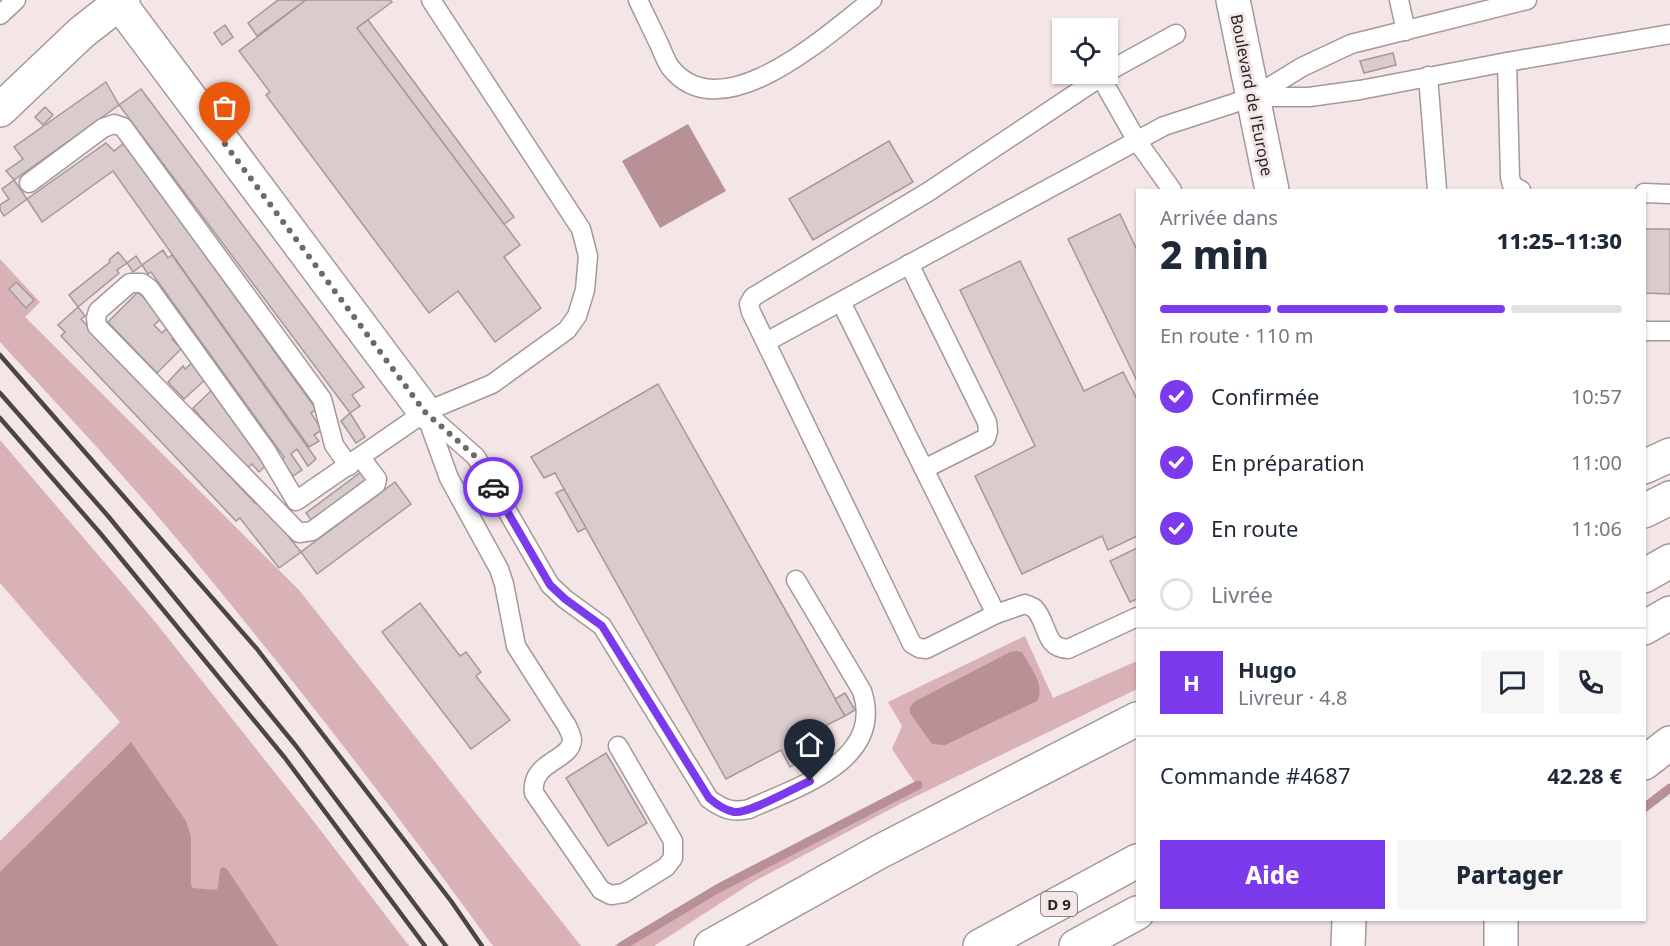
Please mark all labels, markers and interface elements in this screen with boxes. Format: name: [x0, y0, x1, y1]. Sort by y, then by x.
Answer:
street label: Boulevard de l'Europe: [1226, 12, 1278, 178]
map controls: [1052, 18, 1118, 84]
button: locate: [1052, 18, 1118, 84]
pin: [199, 82, 250, 144]
icon: bag: [208, 91, 241, 124]
text: Arrivée dans: [1160, 204, 1278, 231]
text: 11:25–11:30: [1497, 225, 1622, 255]
text: 2 min: [1160, 227, 1269, 280]
text: En route · 110 m: [1160, 322, 1313, 349]
icon: check: [1160, 380, 1193, 413]
text: Confirmée: [1211, 381, 1320, 411]
text: 10:57: [1571, 383, 1622, 410]
icon: check: [1160, 446, 1193, 479]
text: En préparation: [1211, 447, 1365, 477]
text: 11:00: [1571, 449, 1622, 476]
courier: [463, 457, 523, 517]
icon: car: [477, 471, 510, 504]
icon: check: [1160, 512, 1193, 545]
text: En route: [1211, 513, 1298, 543]
text: 11:06: [1571, 515, 1622, 542]
text: Livrée: [1211, 579, 1273, 609]
button: chat: [1481, 651, 1544, 714]
button: phone: [1559, 651, 1622, 714]
text: Hugo: [1238, 654, 1297, 684]
text: H: [1183, 667, 1200, 697]
text: Livreur · 4.8: [1238, 684, 1348, 711]
pin: [784, 719, 835, 781]
icon: home: [793, 728, 826, 761]
text: Commande #4687: [1160, 760, 1351, 790]
text: 42.28 €: [1547, 760, 1622, 790]
button: Aide: [1160, 840, 1385, 909]
button: Partager: [1397, 840, 1622, 909]
road number: D 9: [1041, 892, 1077, 916]

